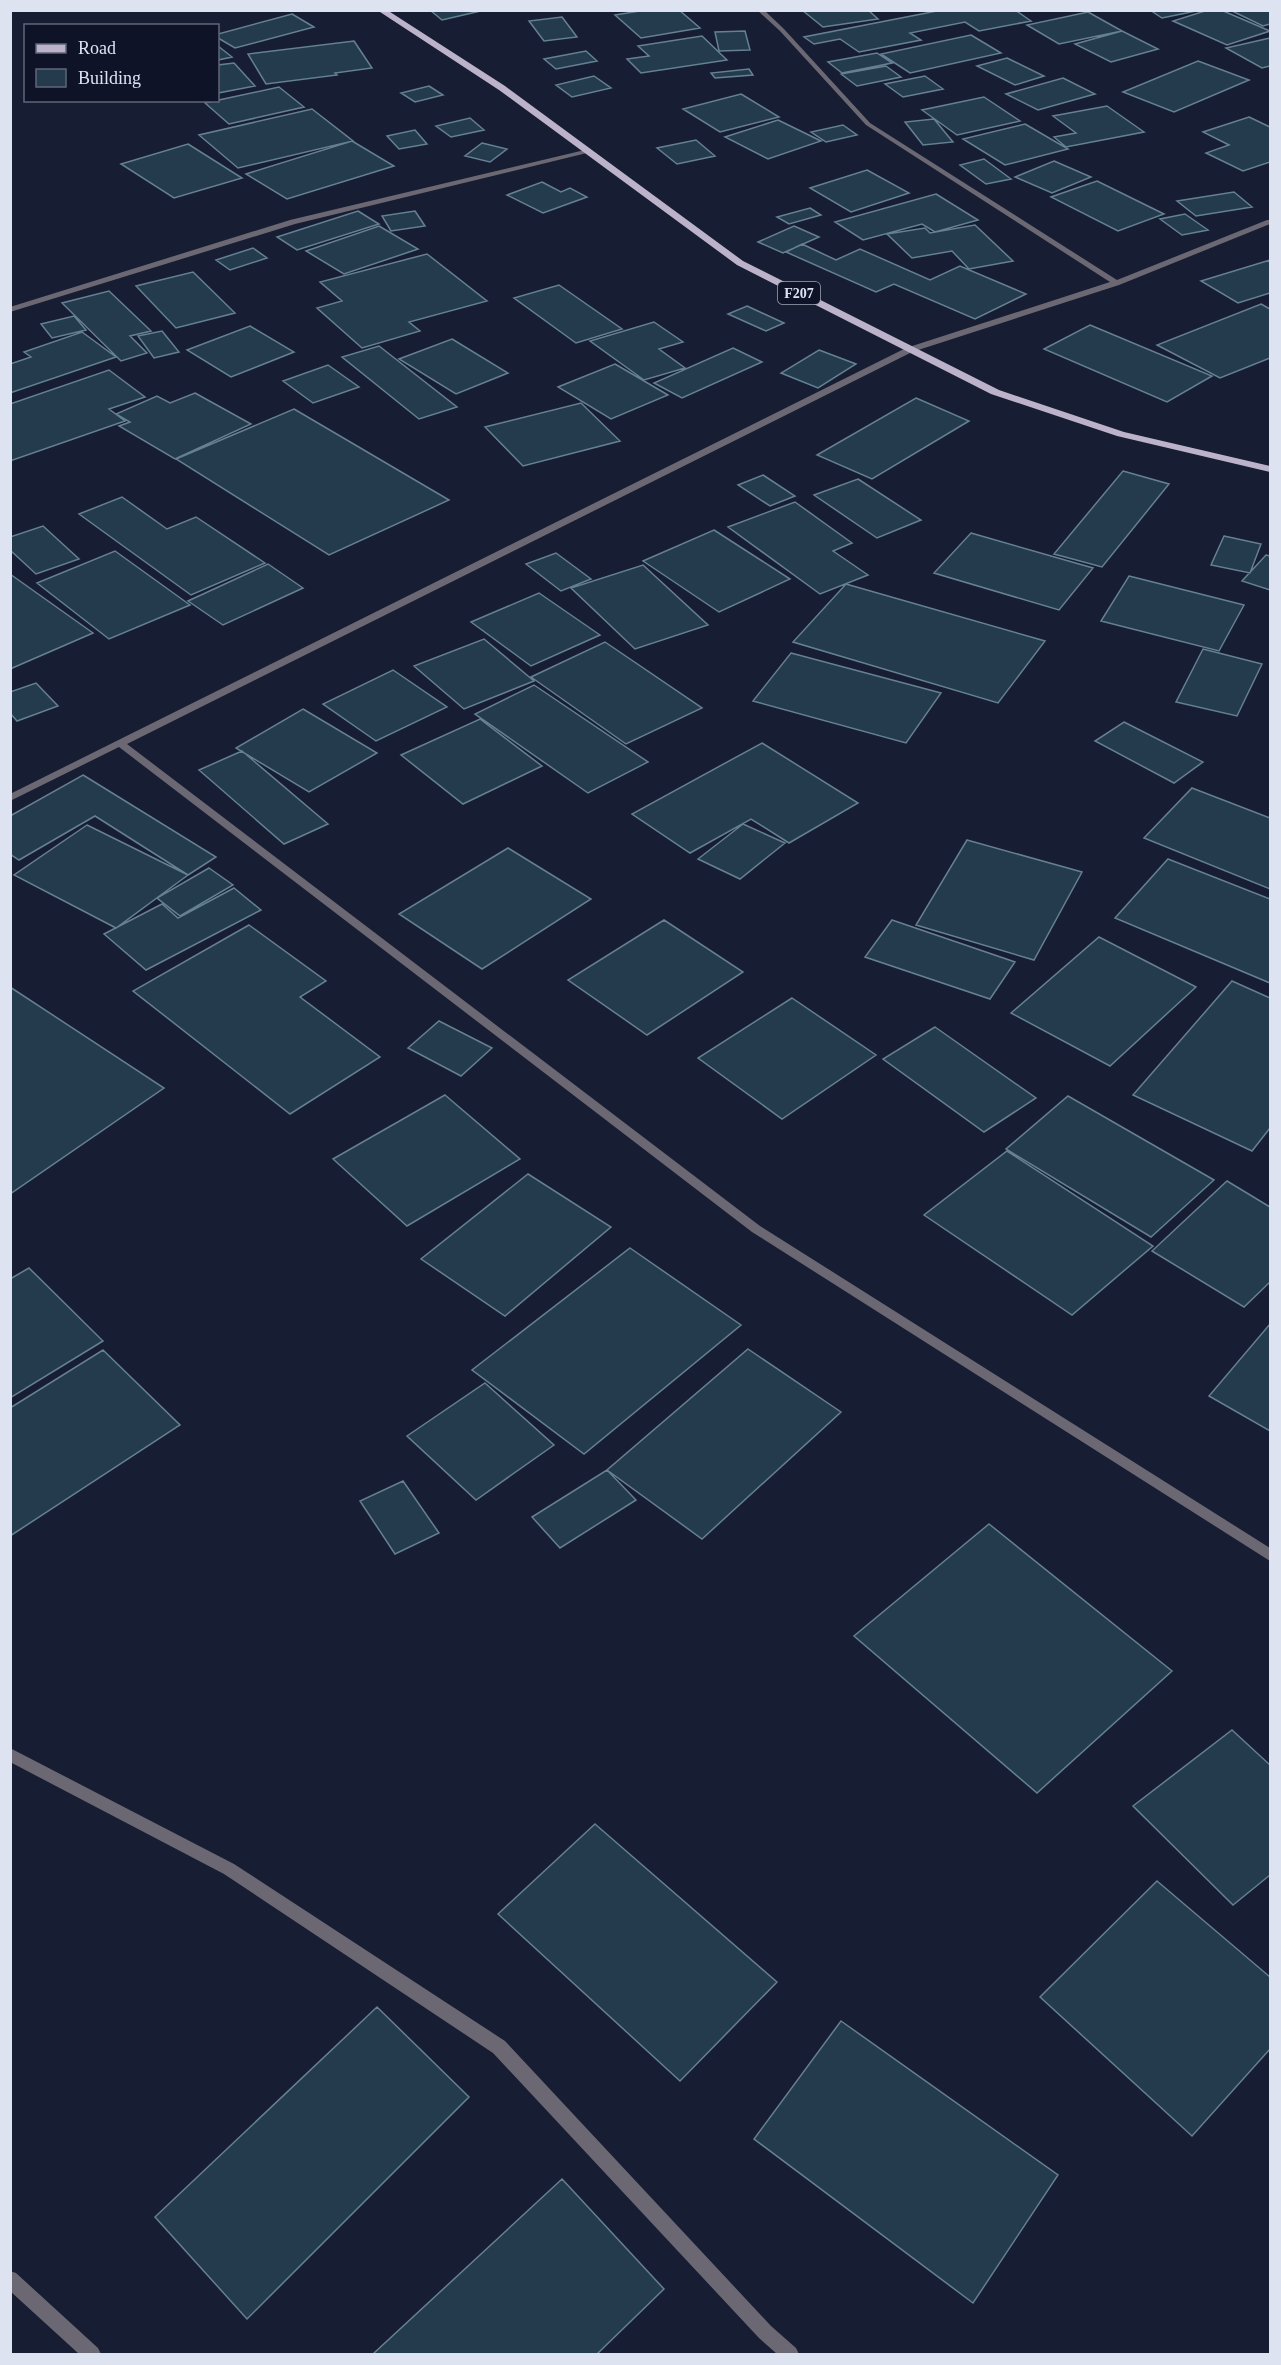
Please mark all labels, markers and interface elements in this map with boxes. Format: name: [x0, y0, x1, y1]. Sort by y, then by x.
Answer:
legend: [24, 24, 219, 102]
text: Road: [78, 38, 116, 58]
text: Building: [78, 68, 141, 88]
road number: F207: [778, 282, 820, 304]

